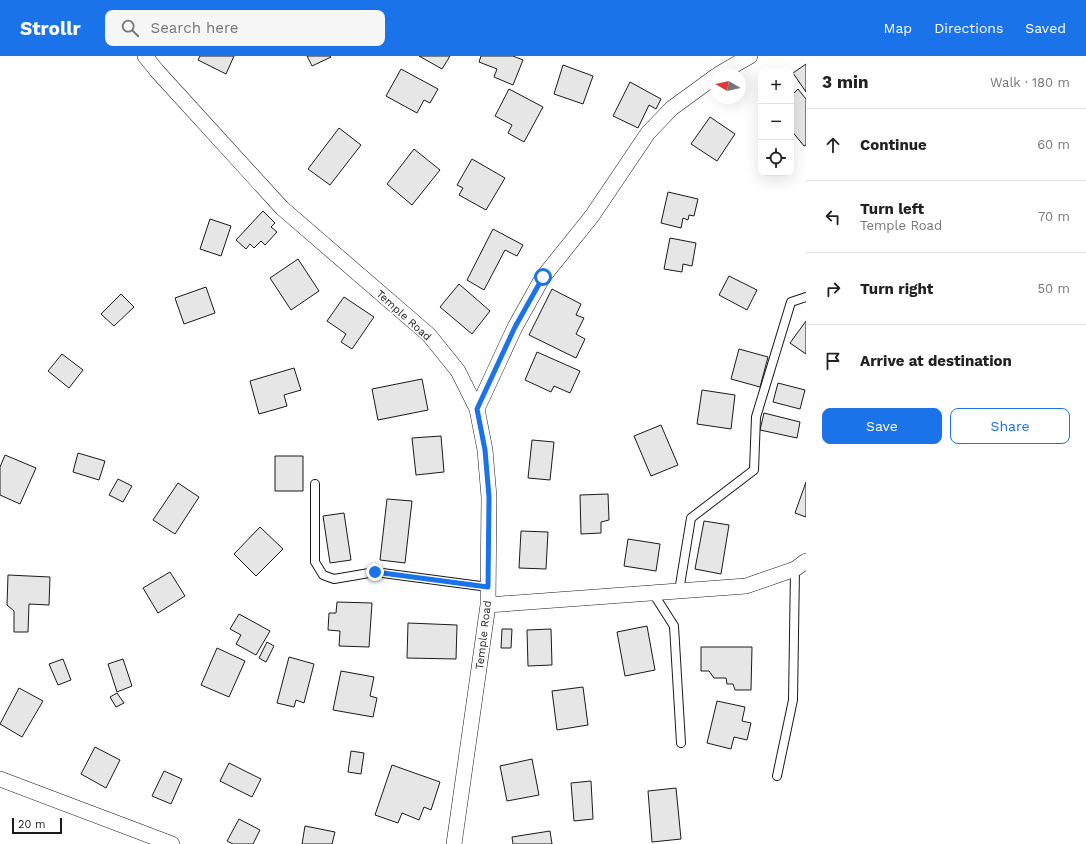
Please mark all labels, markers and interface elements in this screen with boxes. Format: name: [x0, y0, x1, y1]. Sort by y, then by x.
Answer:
search box: [105, 10, 385, 46]
text: Strollr: [20, 17, 81, 40]
icon: search: [119, 17, 141, 39]
text: Search here: [151, 19, 239, 37]
text: Map: [884, 20, 912, 36]
text: Directions: [934, 20, 1003, 36]
text: Saved: [1025, 20, 1066, 36]
north arrow: [710, 68, 746, 104]
map controls: [758, 68, 794, 176]
button: +: [758, 68, 794, 104]
text: 3 min: [822, 72, 868, 92]
text: Walk · 180 m: [990, 75, 1070, 90]
button: −: [758, 104, 794, 140]
icon: ahead: [822, 134, 844, 156]
text: Continue: [860, 136, 927, 154]
text: 60 m: [1037, 137, 1070, 152]
button: locate: [758, 140, 794, 176]
text: Turn left: [860, 200, 924, 218]
icon: left: [822, 206, 844, 228]
text: 70 m: [1038, 209, 1070, 224]
text: Temple Road: [860, 218, 942, 233]
route start: [534, 268, 552, 286]
icon: right: [822, 278, 844, 300]
text: Turn right: [860, 280, 933, 298]
text: 50 m: [1038, 281, 1070, 296]
street label: Temple Road: [373, 287, 434, 343]
icon: arrive: [822, 350, 844, 372]
text: Arrive at destination: [860, 352, 1012, 370]
button: Save: [822, 408, 942, 444]
button: Share: [950, 408, 1070, 444]
route end: [366, 563, 384, 581]
street label: Temple Road: [473, 600, 494, 670]
scale bar: [12, 816, 62, 835]
text: 20 m: [18, 818, 46, 831]

